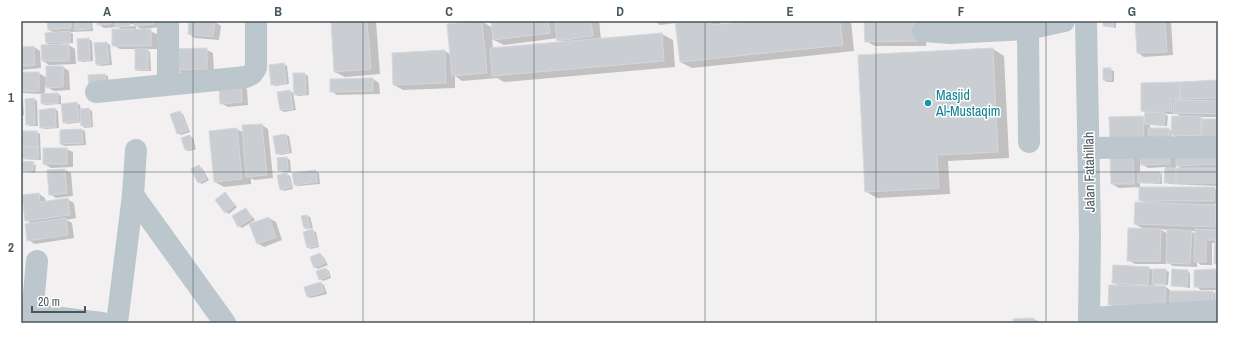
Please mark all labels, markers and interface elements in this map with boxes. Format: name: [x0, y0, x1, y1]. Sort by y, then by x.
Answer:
text: A: [103, 3, 111, 20]
text: B: [274, 3, 282, 20]
text: C: [445, 3, 453, 20]
text: D: [616, 3, 624, 20]
text: E: [786, 3, 794, 20]
text: F: [958, 3, 965, 20]
text: G: [1128, 3, 1136, 20]
place label: Masjid Al-Mustaqim: [935, 86, 1000, 120]
text: 1: [8, 89, 14, 106]
marker: Masjid Al-Mustaqim: [923, 98, 933, 108]
street label: Jalan Fatahillah: [1079, 132, 1099, 212]
text: 2: [8, 239, 14, 256]
scale bar: [32, 288, 85, 314]
text: 20 m: [38, 294, 60, 310]

